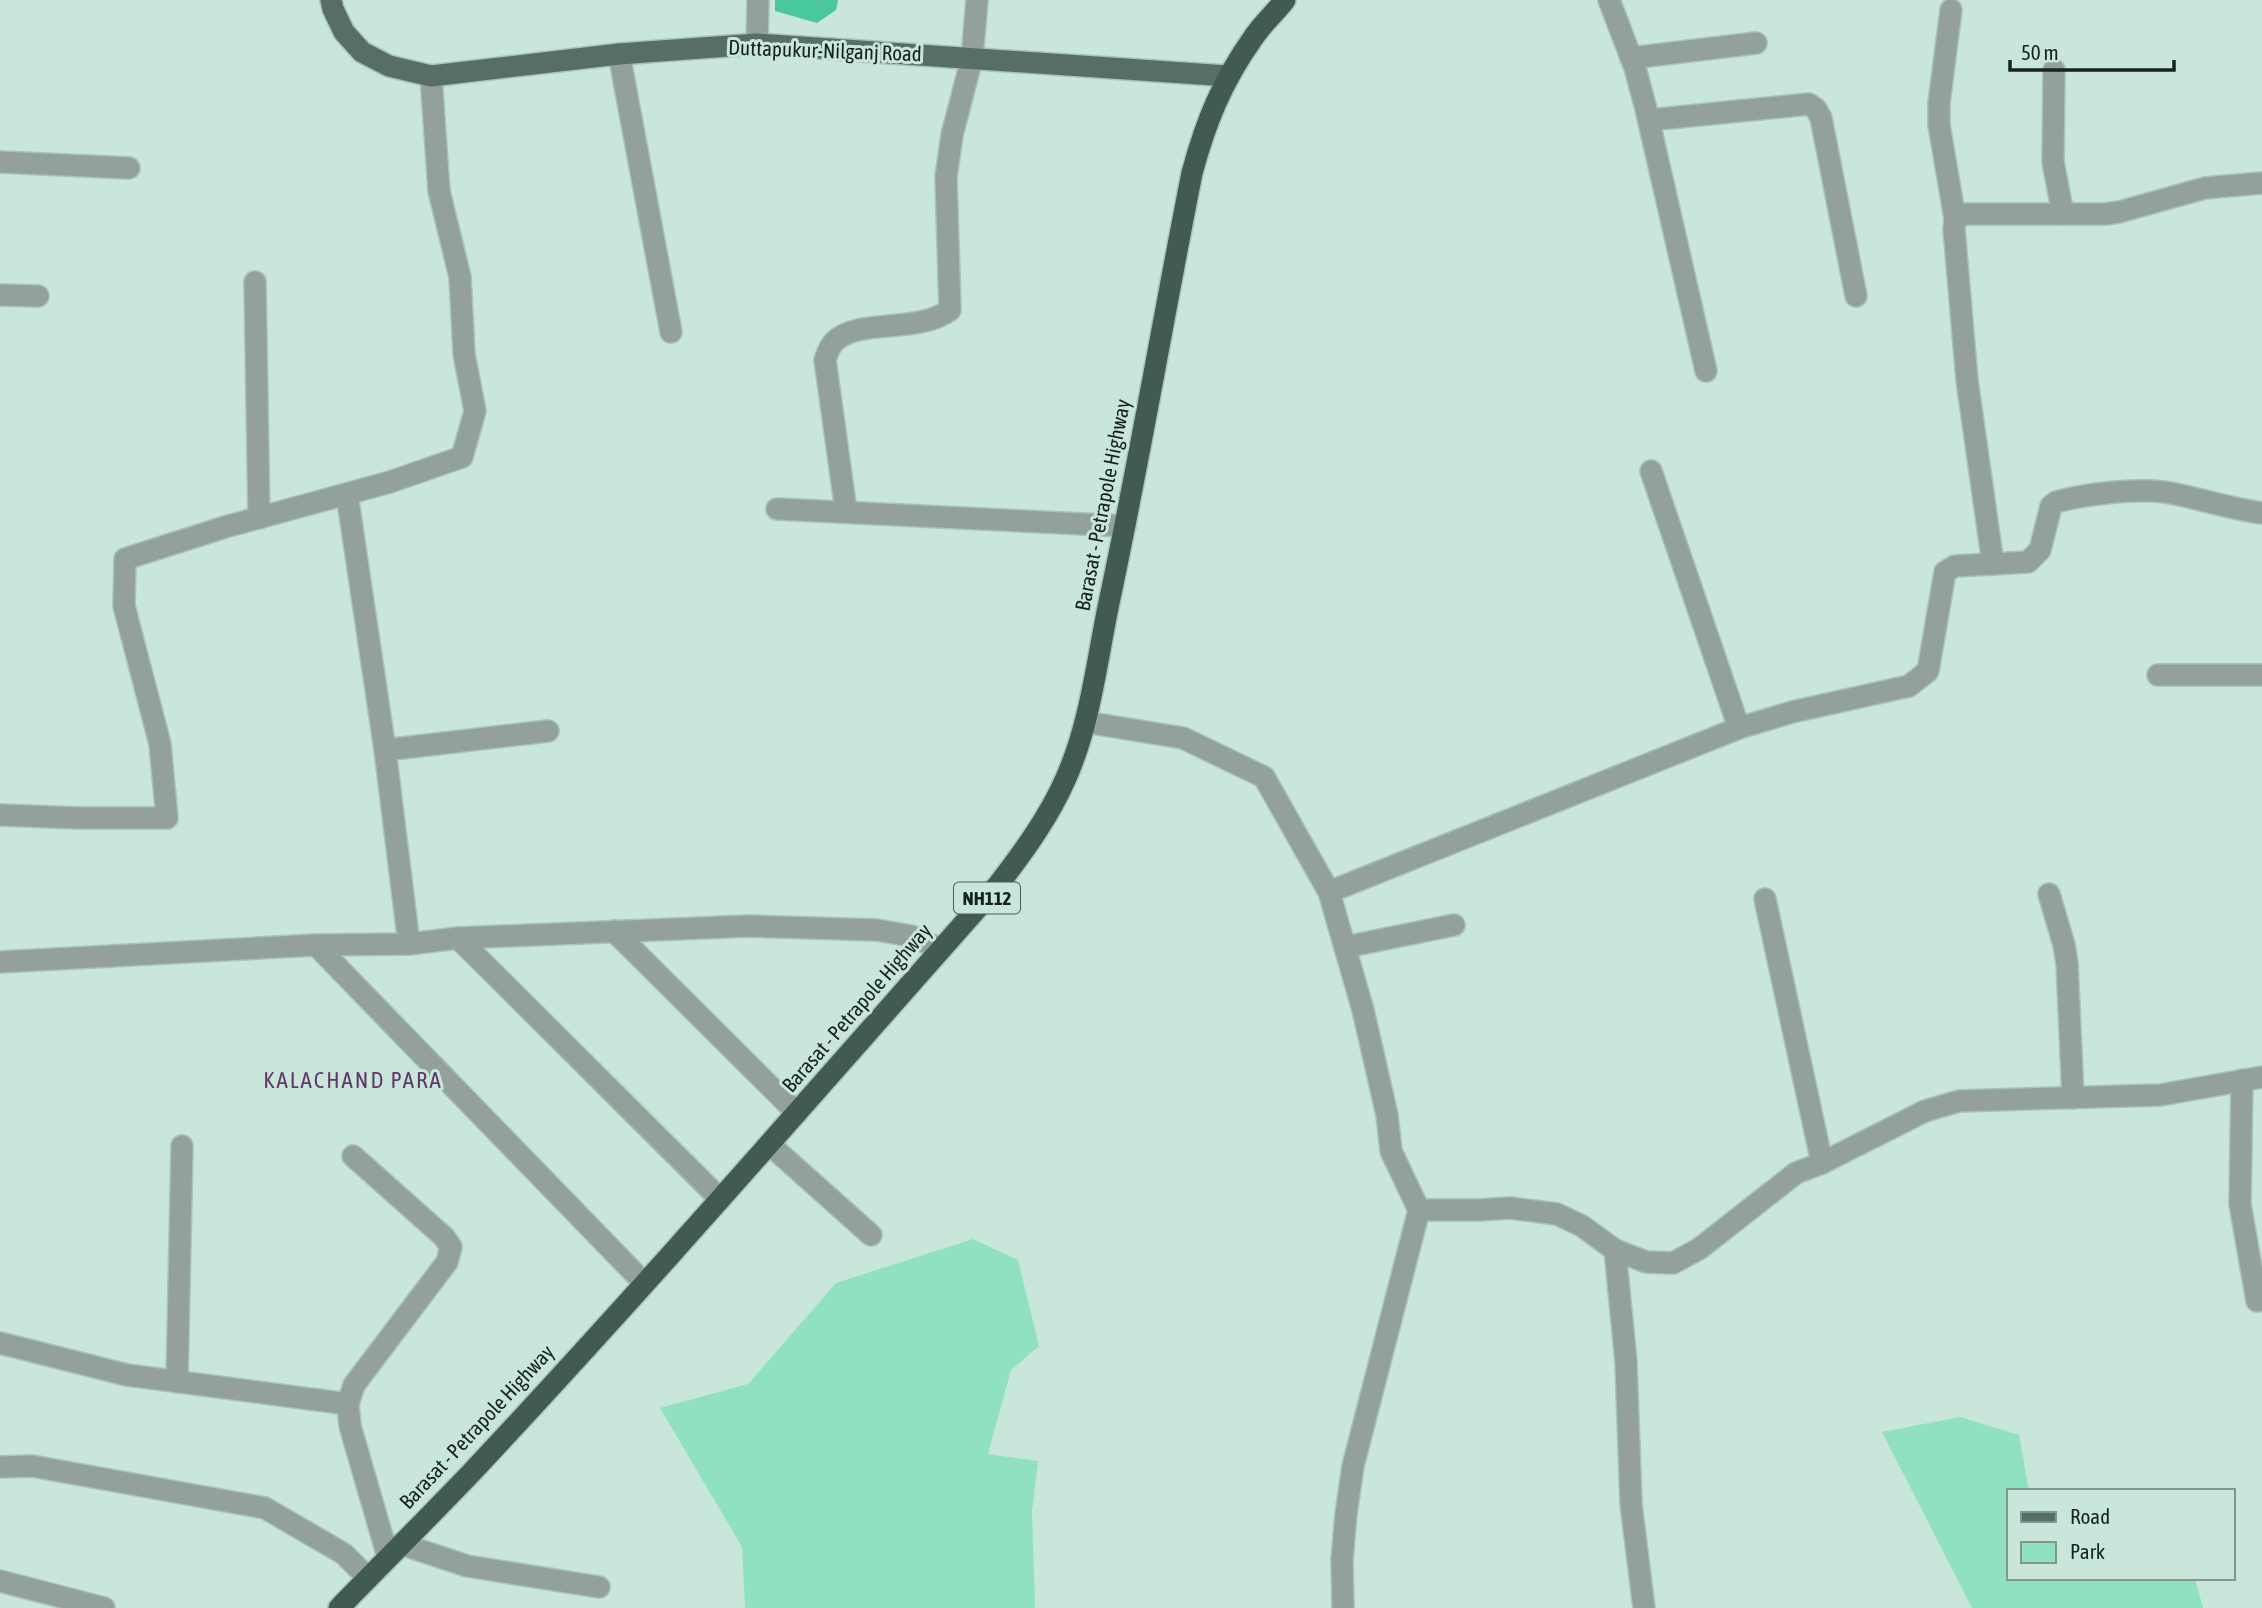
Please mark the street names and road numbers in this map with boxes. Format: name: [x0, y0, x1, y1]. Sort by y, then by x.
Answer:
street label: Duttapukur-Nilganj Road: [728, 35, 922, 65]
street label: Barasat - Petrapole Highway: [1070, 397, 1134, 613]
road number: NH112: [954, 882, 1020, 914]
street label: Barasat - Petrapole Highway: [777, 918, 936, 1096]
street label: Barasat - Petrapole Highway: [394, 1339, 559, 1513]

